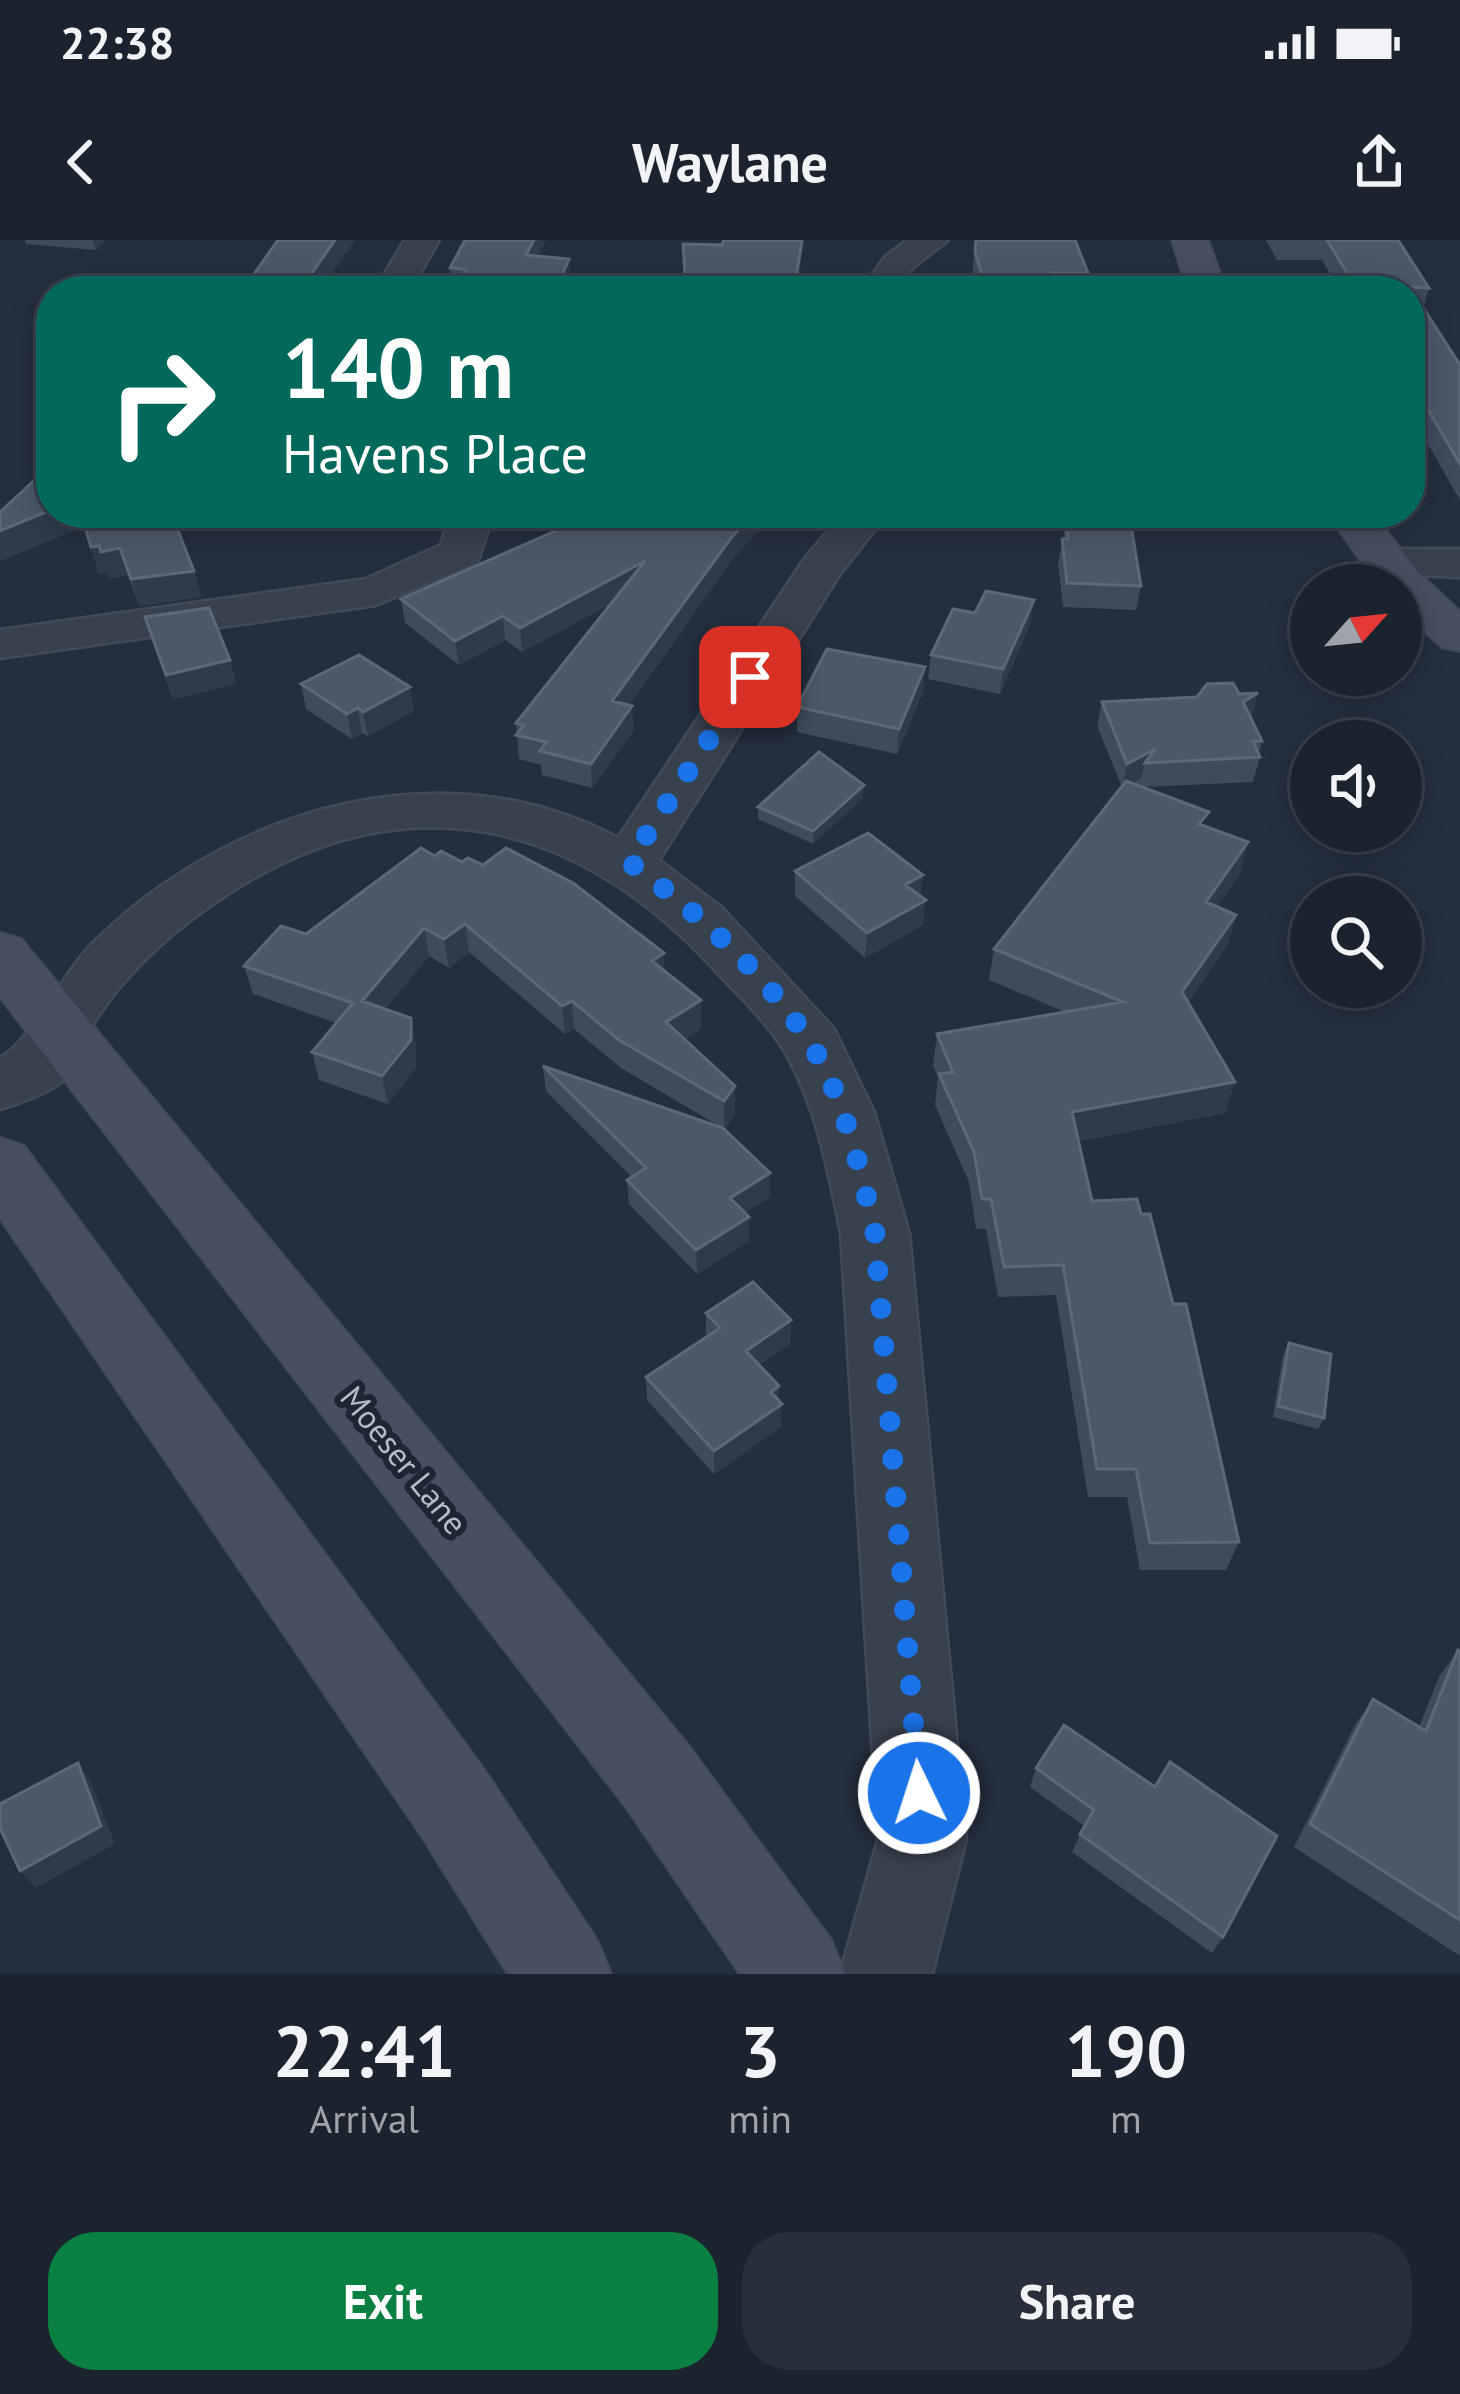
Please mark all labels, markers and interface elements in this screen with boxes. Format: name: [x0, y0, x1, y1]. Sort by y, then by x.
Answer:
text: 22:38: [60, 13, 174, 71]
text: Waylane: [632, 127, 828, 197]
icon: back: [48, 129, 114, 195]
icon: share: [1346, 129, 1412, 195]
text: 140 m: [282, 312, 514, 421]
icon: right: [84, 324, 240, 480]
text: Havens Place: [282, 418, 588, 488]
north arrow: [1290, 564, 1422, 696]
map controls: [1290, 564, 1422, 1008]
pin: [699, 626, 801, 728]
icon: arrive: [717, 644, 783, 710]
button: sound: [1290, 720, 1422, 852]
button: search: [1290, 876, 1422, 1008]
street label: Moeser Lane: [331, 1377, 477, 1543]
position arrow: [856, 1730, 982, 1856]
text: 22:41: [273, 2004, 456, 2097]
text: 3: [740, 2004, 781, 2097]
text: 190: [1065, 2004, 1187, 2097]
text: Arrival: [310, 2093, 419, 2144]
text: min: [728, 2093, 792, 2144]
text: m: [1110, 2093, 1142, 2144]
button: Exit: [48, 2232, 718, 2370]
button: Share: [742, 2232, 1412, 2370]

